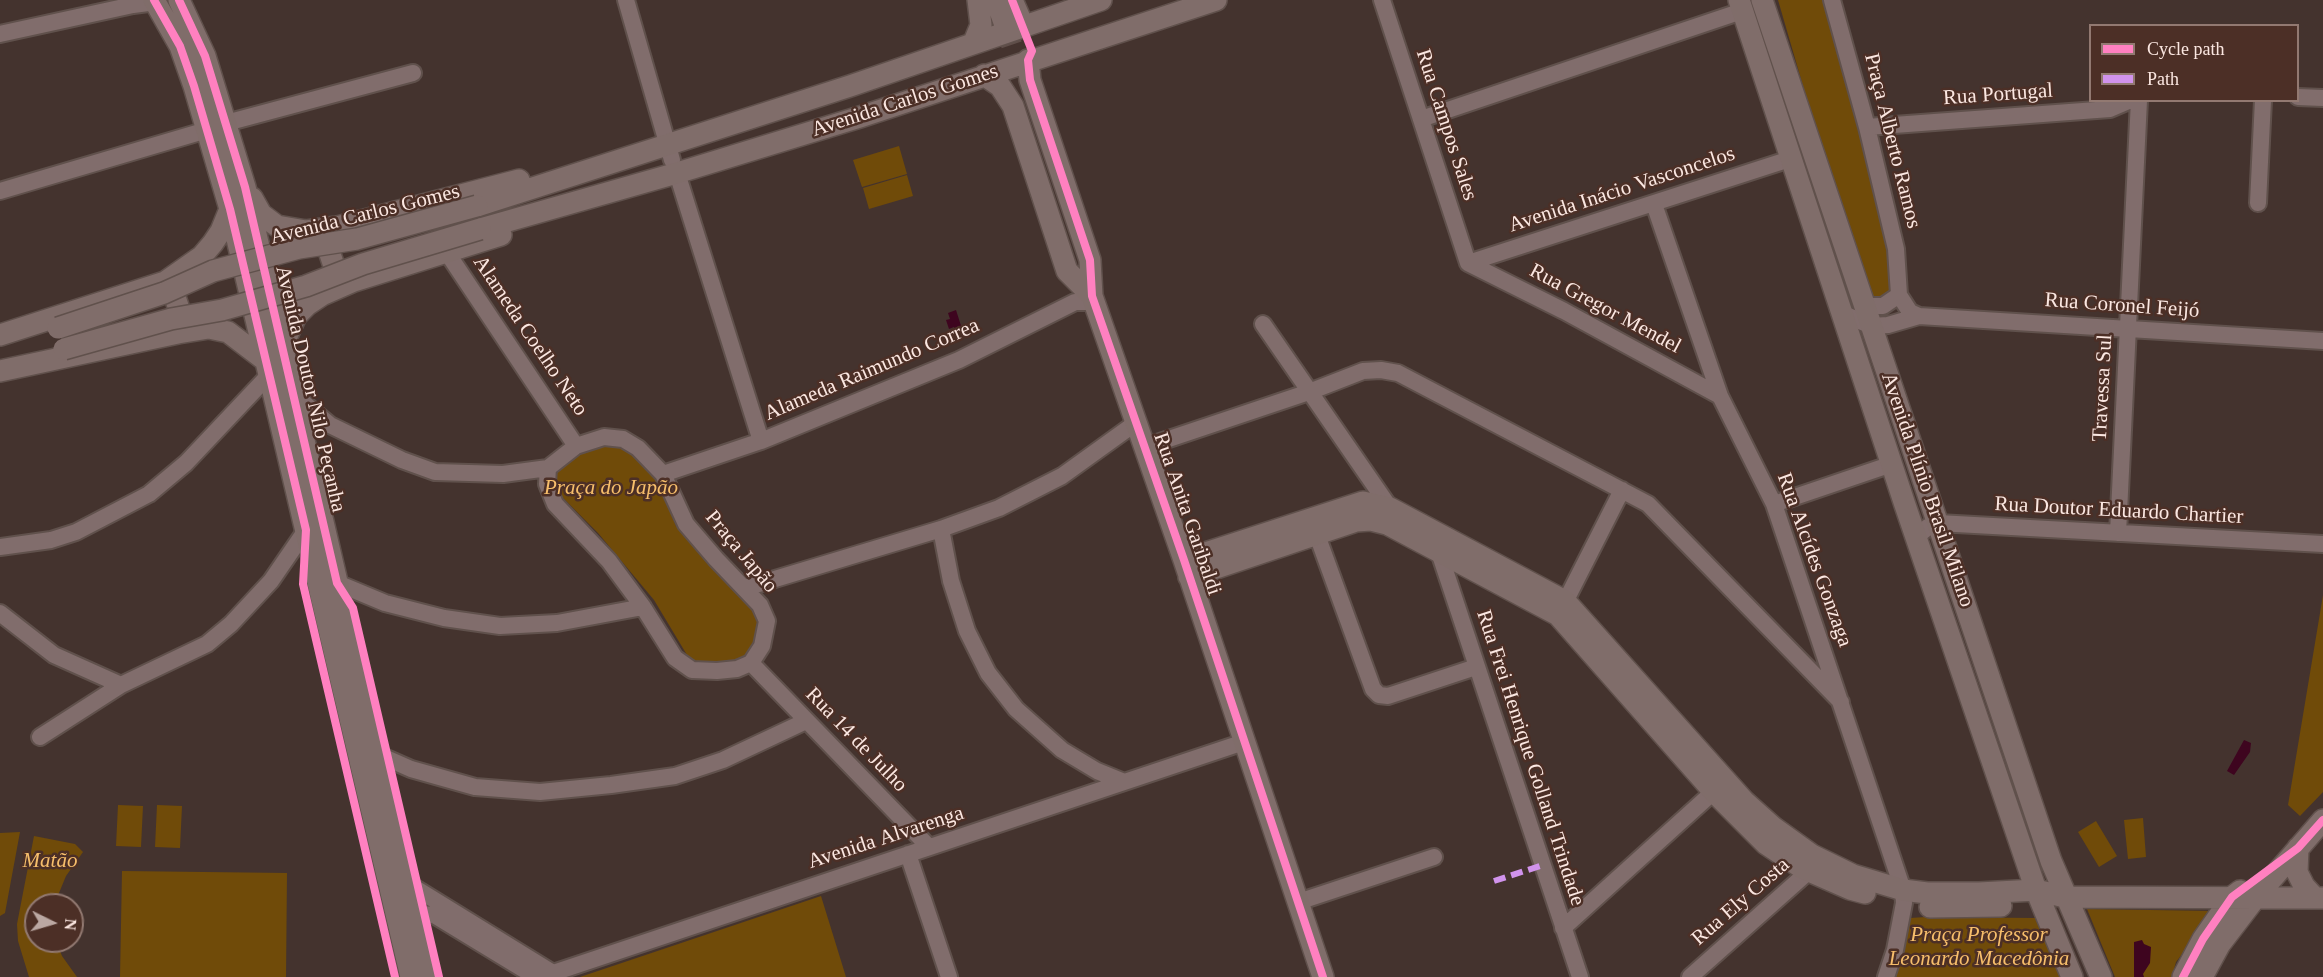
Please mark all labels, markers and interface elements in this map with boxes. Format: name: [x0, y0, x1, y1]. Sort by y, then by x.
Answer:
legend: [2089, 24, 2299, 102]
text: Cycle path: [2147, 39, 2224, 59]
street label: Rua Campos Sales: [1410, 46, 1482, 204]
street label: Praça Alberto Ramos: [1858, 51, 1926, 231]
street label: Avenida Carlos Gomes: [809, 59, 1001, 143]
text: Path: [2147, 69, 2179, 89]
street label: Rua Portugal: [1942, 79, 2054, 111]
street label: Avenida Inácio Vasconcelos: [1506, 141, 1738, 239]
street label: Avenida Carlos Gomes: [268, 179, 462, 251]
street label: Alameda Coelho Neto: [467, 251, 593, 421]
street label: Rua Gregor Mendel: [1525, 258, 1685, 360]
street label: Avenida Doutor Nilo Peçanha: [269, 263, 351, 515]
street label: Rua Coronel Feijó: [2044, 288, 2200, 324]
street label: Alameda Raimundo Correa: [761, 313, 983, 427]
street label: Travessa Sul: [2088, 334, 2118, 442]
street label: Avenida Plínio Brasil Milano: [1875, 369, 1979, 611]
street label: Rua Anita Garibaldi: [1147, 429, 1227, 599]
street label: Rua Alcídes Gonzaga: [1771, 470, 1857, 650]
park label: Praça do Japão: [544, 475, 678, 501]
street label: Rua Doutor Eduardo Chartier: [1994, 492, 2244, 530]
street label: Praça Japão: [699, 506, 783, 598]
street label: Rua Frei Henrique Golland Trindade: [1470, 607, 1590, 909]
street label: Rua 14 de Julho: [800, 682, 912, 798]
street label: Avenida Alvarenga: [805, 801, 967, 875]
park label: Matão: [23, 848, 77, 874]
street label: Rua Ely Costa: [1687, 853, 1795, 951]
north arrow: [24, 893, 84, 953]
text: N: [61, 918, 79, 931]
park label: Praça Professor Leonardo Macedônia: [1889, 922, 2069, 972]

